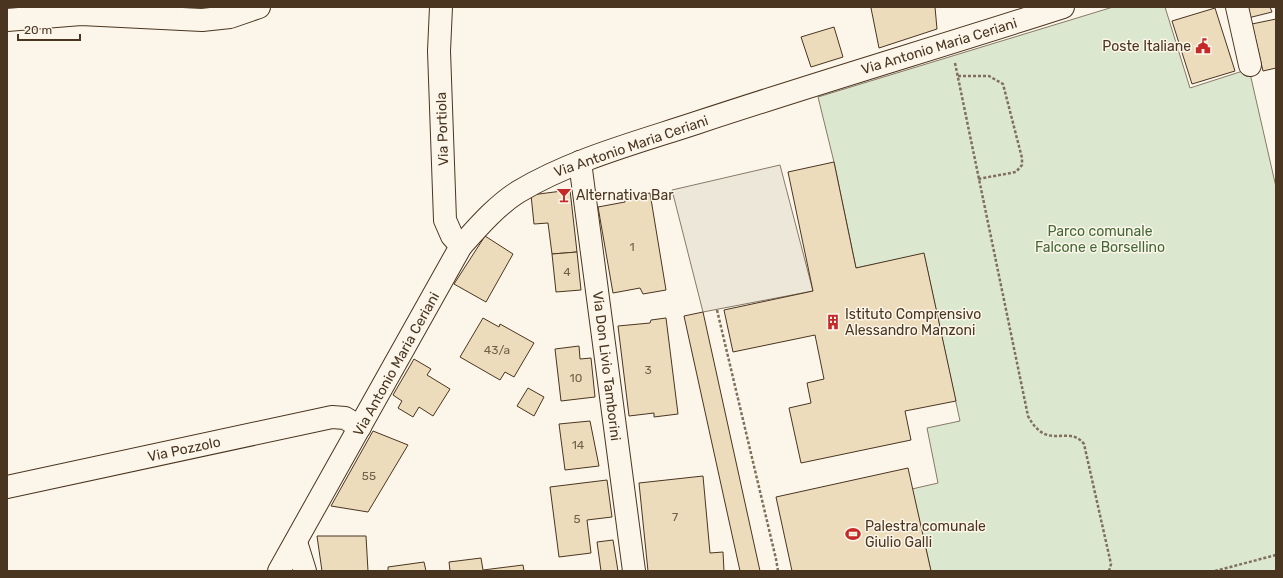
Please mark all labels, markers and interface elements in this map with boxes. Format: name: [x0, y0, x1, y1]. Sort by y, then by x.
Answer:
street label: Via Antonio Maria Ceriani: [859, 15, 1019, 78]
scale bar: [18, 16, 80, 42]
text: 20 m: [24, 23, 52, 37]
public building icon: Poste Italiane: [1194, 37, 1212, 55]
place label: Poste Italiane: [1102, 38, 1191, 55]
street label: Via Portiola: [433, 92, 452, 166]
street label: Via Antonio Maria Ceriani: [552, 112, 711, 181]
bar icon: Alternativa Bar: [555, 186, 573, 204]
place label: Alternativa Bar: [576, 187, 674, 204]
park label: Parco comunale Falcone e Borsellino: [1035, 223, 1165, 256]
house number: 1: [629, 240, 635, 254]
house number: 4: [563, 265, 571, 279]
street label: Via Antonio Maria Ceriani: [350, 289, 443, 439]
street label: Via Don Livio Tamborini: [589, 290, 624, 442]
place label: Istituto Comprensivo Alessandro Manzoni: [845, 306, 981, 339]
building icon: Istituto Comprensivo Alessandro Manzoni: [824, 313, 842, 331]
house number: 43/a: [484, 343, 510, 357]
house number: 3: [644, 363, 652, 377]
house number: 10: [570, 371, 582, 385]
street label: Via Pozzolo: [146, 433, 222, 466]
house number: 14: [572, 438, 585, 452]
house number: 55: [362, 469, 376, 483]
house number: 7: [672, 510, 678, 524]
house number: 5: [573, 512, 581, 526]
place label: Palestra comunale Giulio Galli: [865, 518, 986, 551]
sports icon: Palestra comunale Giulio Galli: [844, 525, 862, 543]

